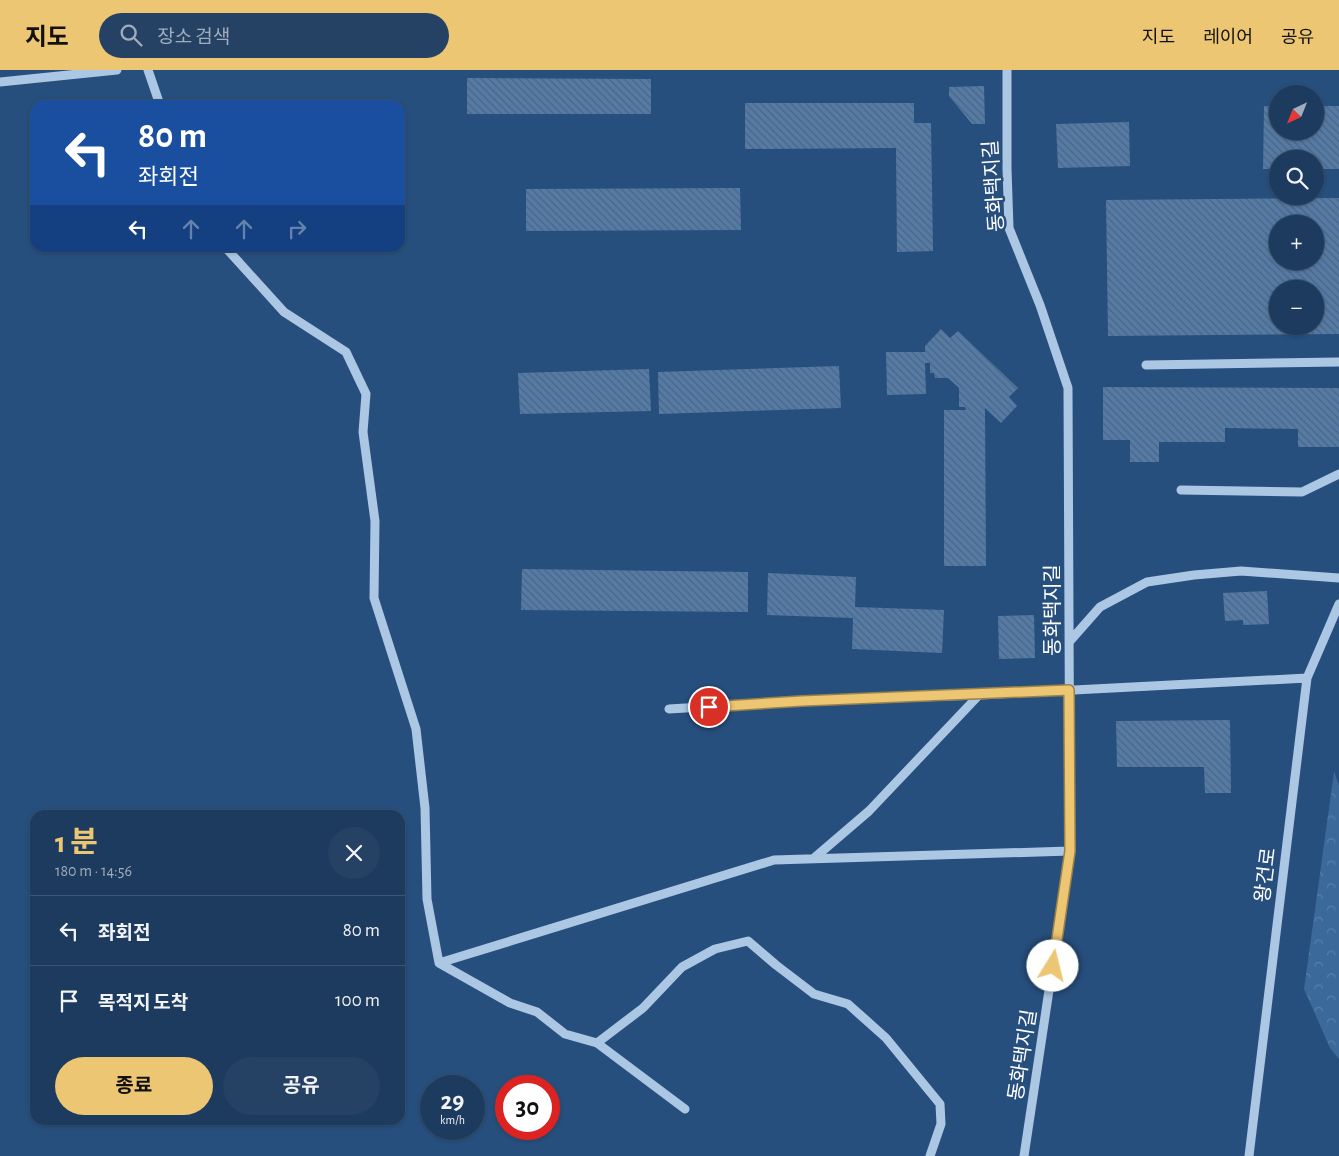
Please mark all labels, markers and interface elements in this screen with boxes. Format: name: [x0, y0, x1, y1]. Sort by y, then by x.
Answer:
search box: [99, 13, 449, 58]
icon: search: [117, 21, 145, 49]
text: 지도: [25, 26, 69, 50]
text: 장소 검색: [157, 28, 230, 47]
text: 지도: [1142, 29, 1175, 47]
text: 레이어: [1203, 29, 1253, 47]
text: 공유: [1281, 29, 1314, 47]
north arrow: [1269, 85, 1324, 140]
map controls: [1269, 85, 1324, 335]
text: 80 m: [138, 119, 207, 154]
icon: left: [55, 120, 120, 185]
street label: 동화택지길: [980, 139, 1007, 233]
button: search: [1269, 150, 1324, 205]
text: 좌회전: [138, 166, 199, 188]
icon: left: [124, 215, 152, 243]
icon: ahead: [177, 215, 205, 243]
icon: ahead: [230, 215, 258, 243]
icon: right: [283, 215, 311, 243]
button: +: [1269, 215, 1324, 270]
button: −: [1269, 280, 1324, 335]
street label: 동화택지길: [1042, 564, 1063, 656]
pin: [688, 686, 730, 728]
icon: arrive: [695, 693, 723, 721]
button: close: [328, 827, 380, 879]
text: 1 분: [55, 828, 98, 858]
street label: 왕건로: [1252, 846, 1279, 904]
text: 180 m · 14:56: [55, 863, 132, 879]
icon: left: [55, 917, 83, 945]
text: 80 m: [343, 921, 380, 940]
text: 좌회전: [98, 924, 150, 943]
position arrow: [1026, 939, 1078, 991]
icon: arrive: [55, 987, 83, 1015]
text: 100 m: [335, 991, 380, 1010]
text: 목적지 도착: [98, 994, 188, 1013]
street label: 동화택지길: [1005, 1008, 1040, 1102]
button: 종료: [55, 1057, 213, 1115]
button: 공유: [223, 1057, 380, 1115]
speed limit sign: 30: [495, 1075, 560, 1140]
text: 29: [441, 1089, 464, 1114]
text: km/h: [440, 1114, 465, 1126]

